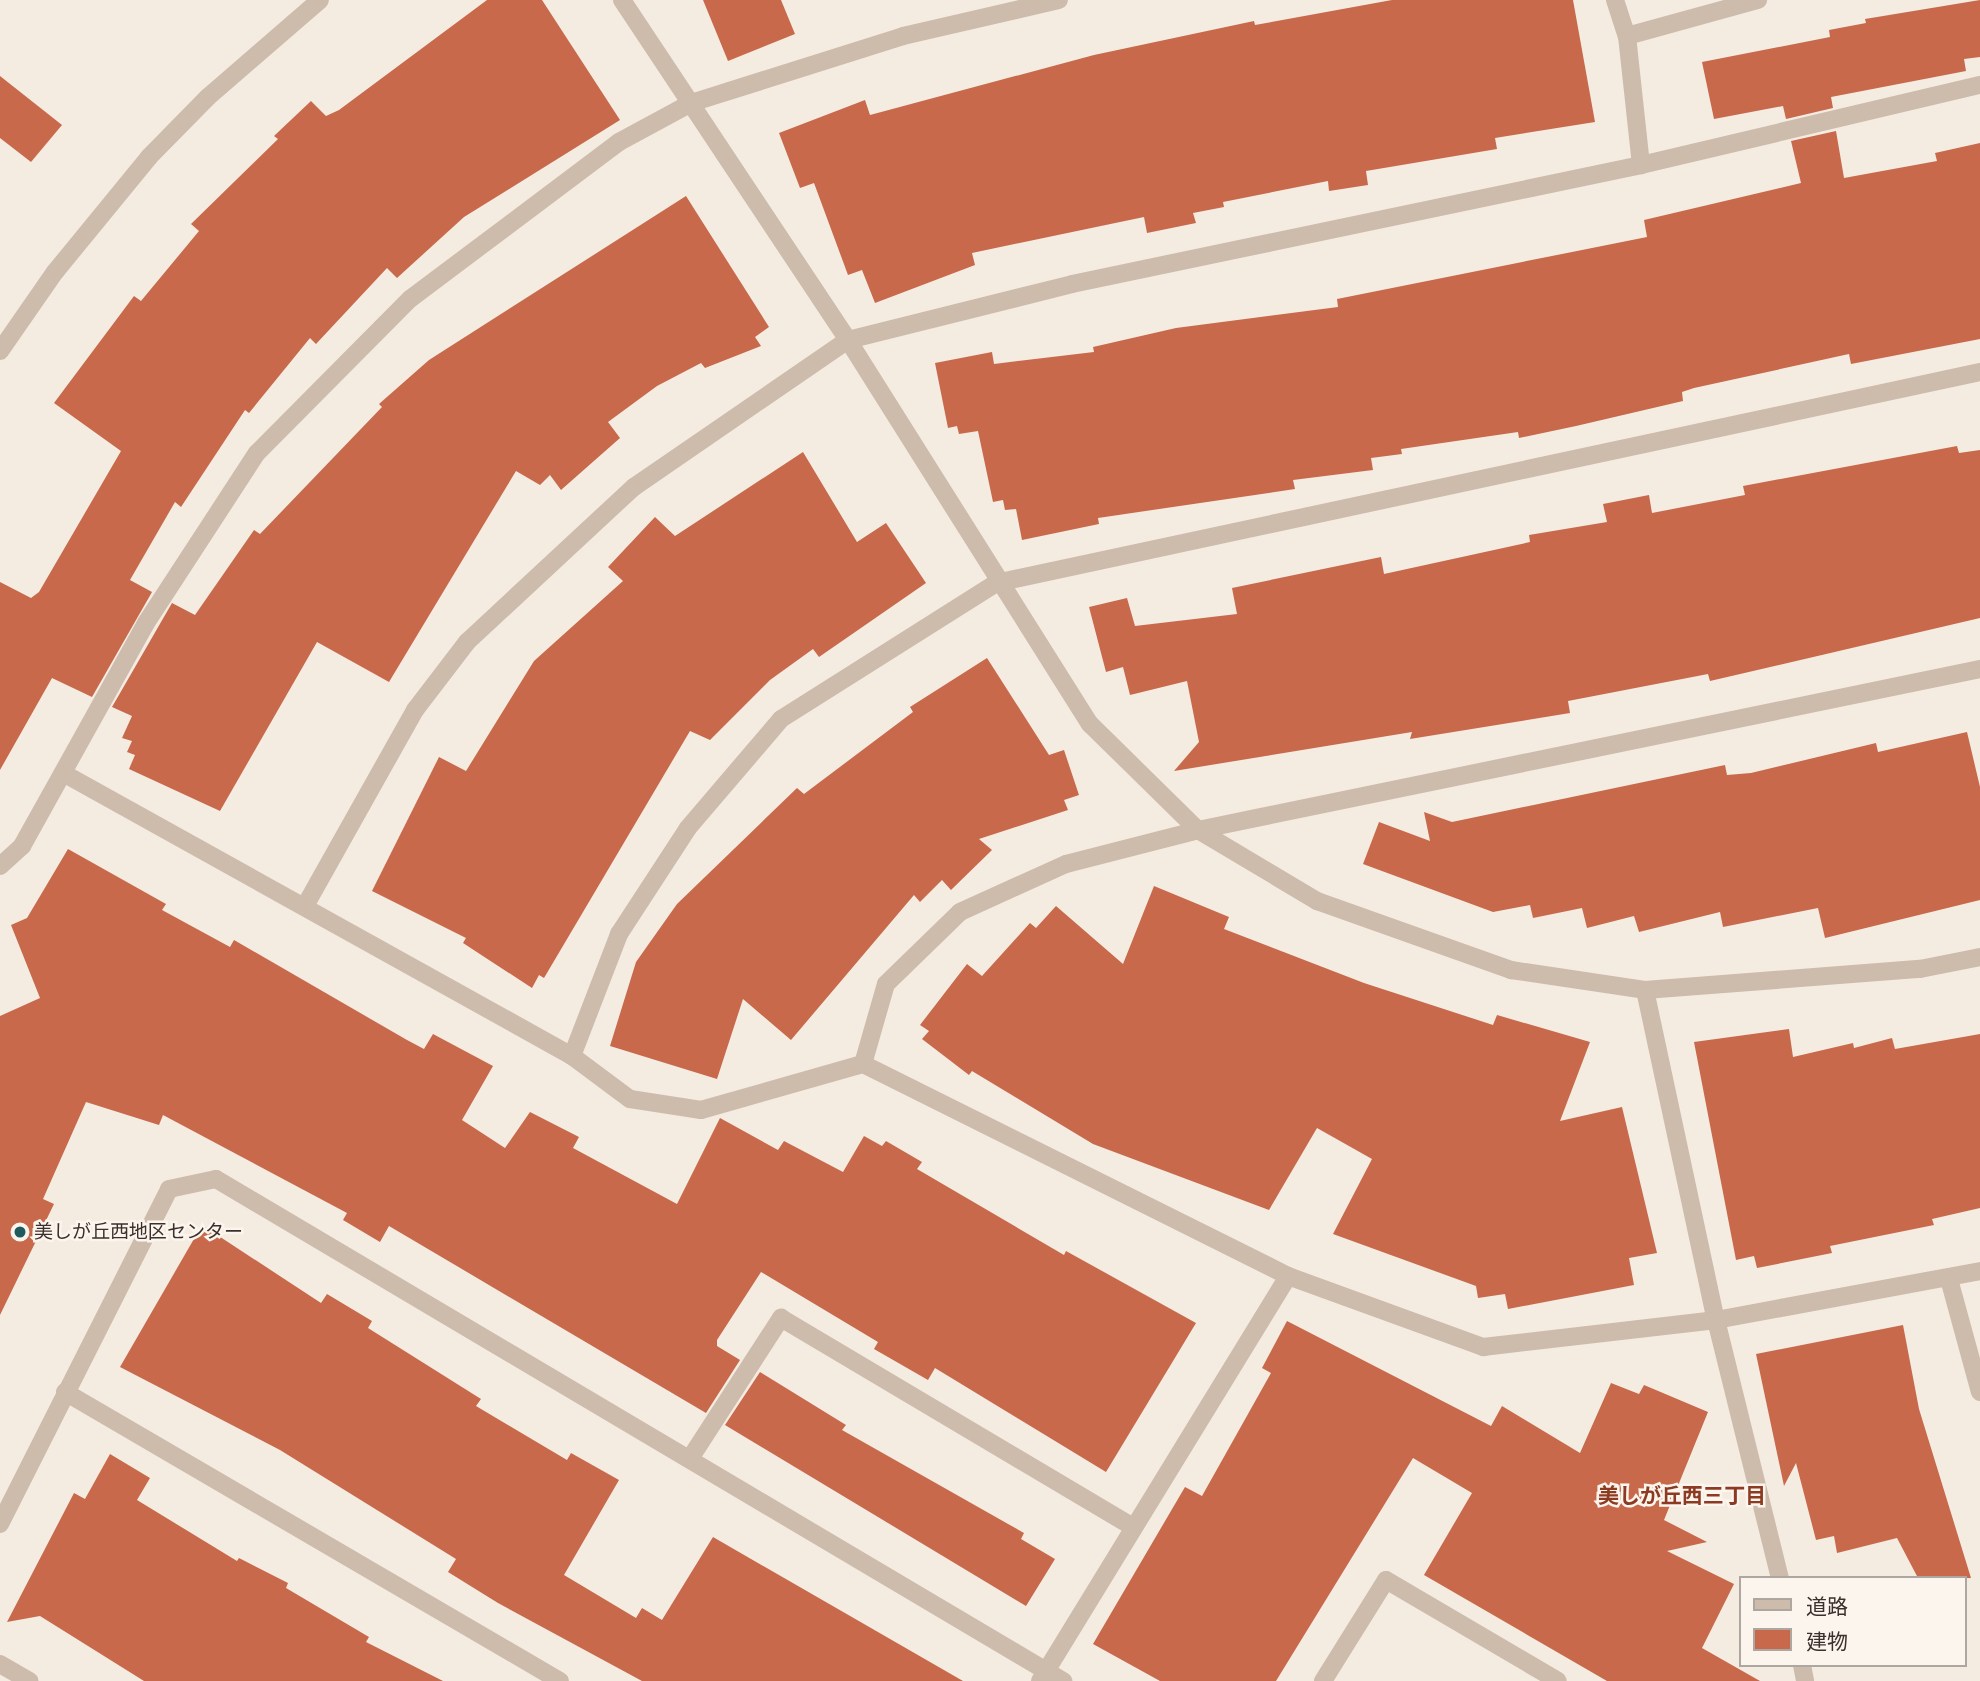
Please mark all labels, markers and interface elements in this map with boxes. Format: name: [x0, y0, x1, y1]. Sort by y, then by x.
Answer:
place label: 美しが丘西地区センター: [34, 1221, 243, 1243]
marker: 美しが丘西地区センター: [12, 1224, 28, 1240]
district label: 美しが丘西三丁目: [1598, 1483, 1766, 1509]
legend: [1738, 1576, 1966, 1667]
text: 道路: [1806, 1594, 1848, 1619]
text: 建物: [1806, 1629, 1848, 1654]

